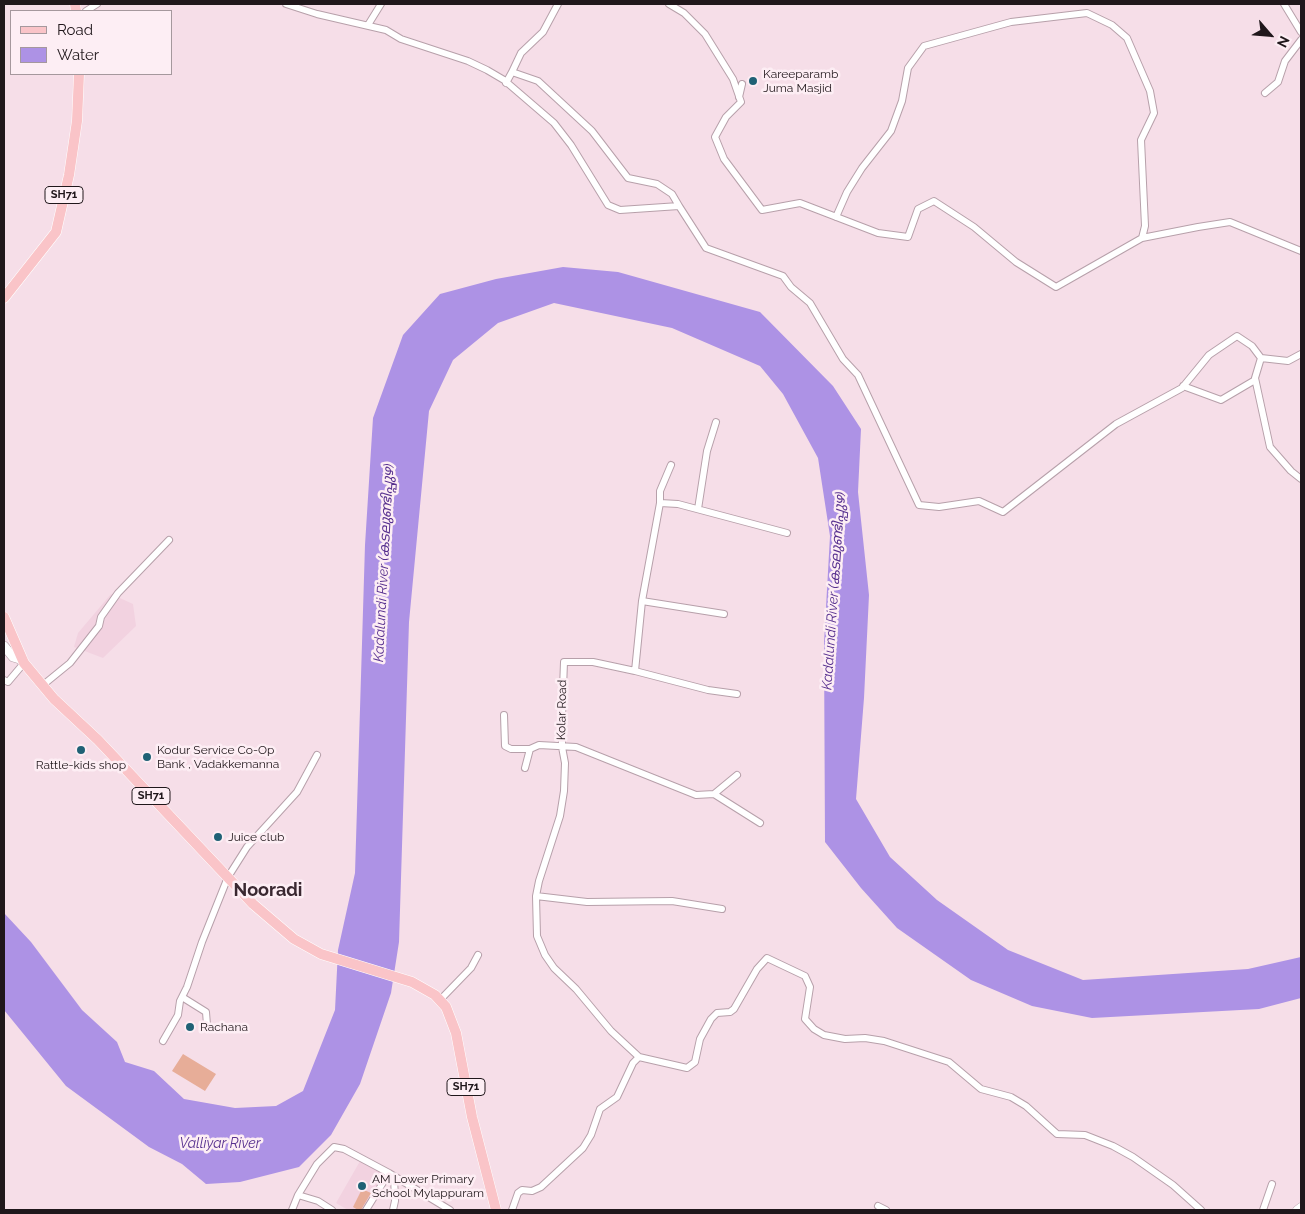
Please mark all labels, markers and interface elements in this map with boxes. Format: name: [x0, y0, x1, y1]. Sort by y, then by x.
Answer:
legend: [10, 10, 172, 75]
north arrow: [1245, 10, 1295, 60]
text: Road: [57, 21, 93, 39]
text: N: [1274, 33, 1293, 50]
text: Water: [57, 46, 99, 64]
place label: Kareeparamb Juma Masjid: [763, 67, 838, 95]
marker: Kareeparamb Juma Masjid: [747, 75, 759, 87]
road number: SH71: [45, 186, 83, 204]
water label: Kadalundi River (കടലുണ്ടിപ്പുഴ): [370, 463, 398, 663]
water label: Kadalundi River (കടലുണ്ടിപ്പുഴ): [819, 491, 849, 691]
street label: Kolar Road: [554, 680, 570, 740]
place label: Kodur Service Co-Op Bank , Vadakkemanna: [157, 743, 279, 771]
marker: Rattle-kids shop: [75, 744, 87, 756]
marker: Kodur Service Co-Op Bank , Vadakkemanna: [141, 751, 153, 763]
place label: Rattle-kids shop: [36, 758, 126, 772]
road number: SH71: [132, 788, 170, 804]
place label: Juice club: [228, 830, 284, 844]
marker: Juice club: [212, 831, 224, 843]
district label: Nooradi: [234, 880, 302, 902]
place label: Rachana: [200, 1020, 248, 1034]
marker: Rachana: [184, 1021, 196, 1033]
road number: SH71: [447, 1078, 485, 1096]
water label: Valliyar River: [179, 1136, 261, 1152]
place label: AM Lower Primary School Mylappuram: [372, 1172, 484, 1200]
marker: AM Lower Primary School Mylappuram: [356, 1180, 368, 1192]

